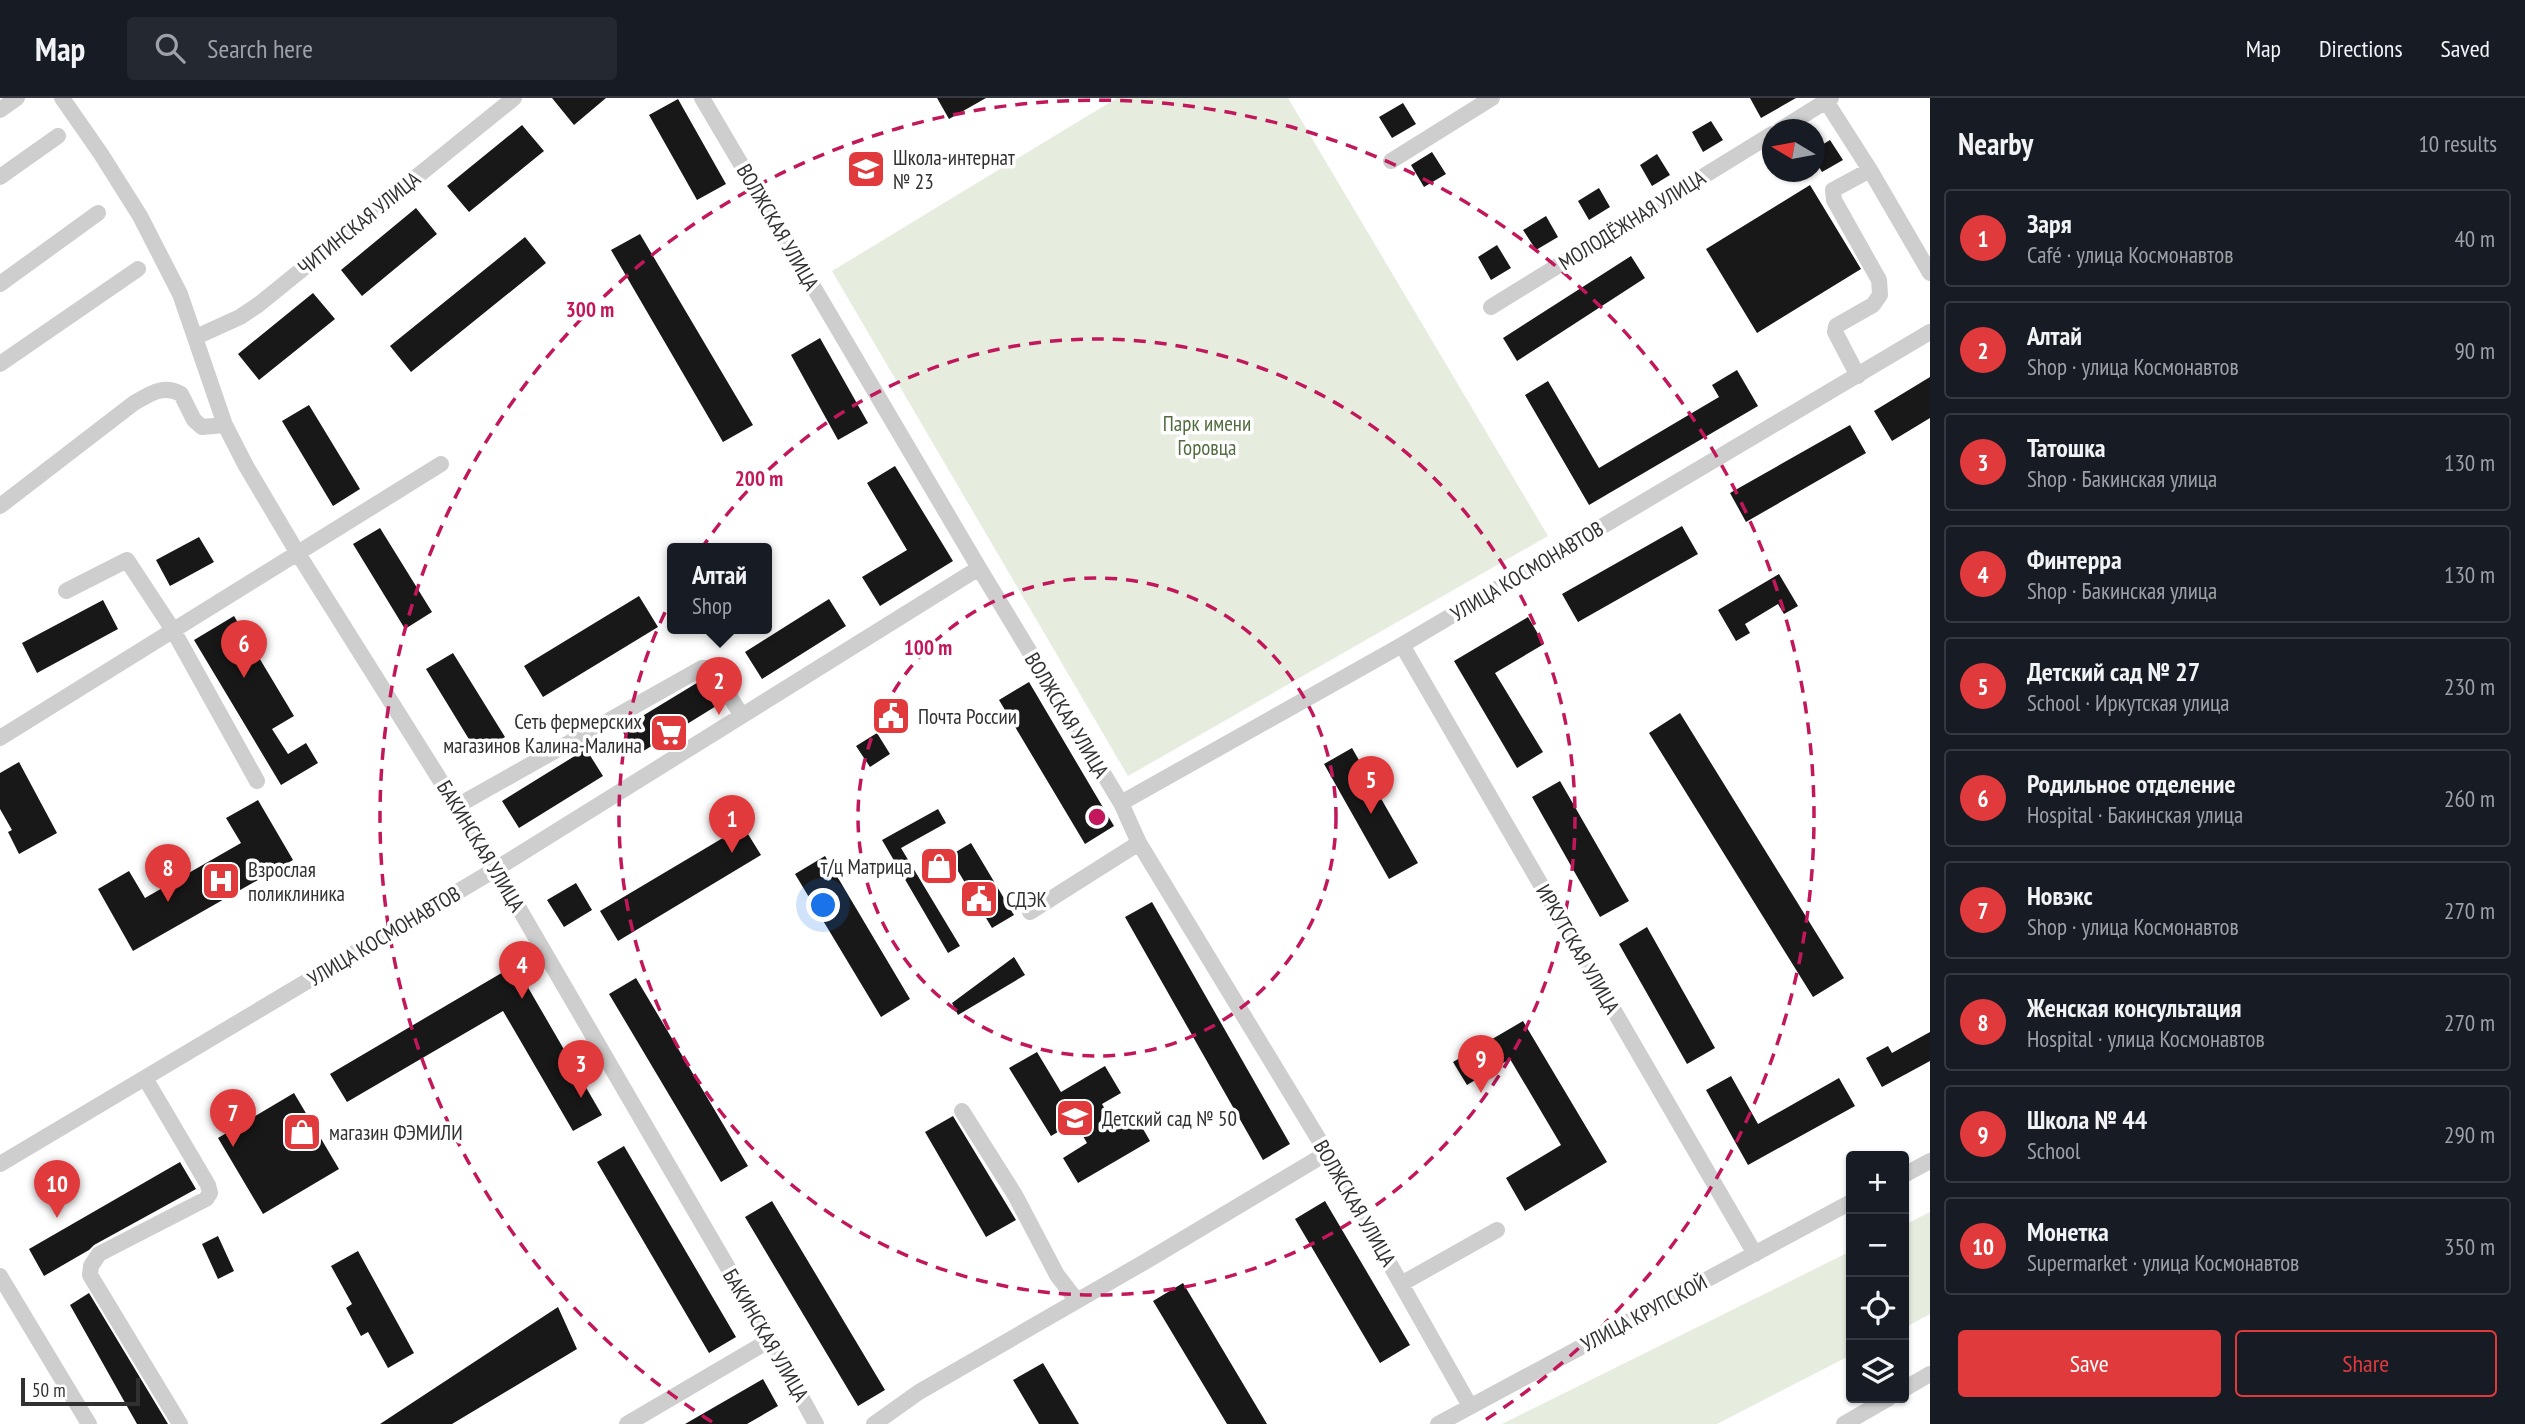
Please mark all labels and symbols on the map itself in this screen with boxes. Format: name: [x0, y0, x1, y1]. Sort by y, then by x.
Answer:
north arrow: [1762, 119, 1825, 182]
place label: Школа-интернат № 23: [893, 144, 1015, 195]
school or university icon: Школа-интернат № 23: [845, 148, 887, 190]
street label: ВОЛЖСКАЯ УЛИЦА: [731, 159, 825, 295]
street label: МОЛОДЁЖНАЯ УЛИЦА: [1554, 164, 1710, 276]
street label: ЧИТИНСКАЯ УЛИЦА: [292, 165, 426, 281]
text: 300 m: [566, 296, 614, 323]
park label: Парк имени Горовца: [1163, 410, 1251, 461]
text: 200 m: [735, 465, 783, 492]
street label: УЛИЦА КОСМОНАВТОВ: [1446, 515, 1608, 627]
pin: 6: [221, 620, 267, 678]
text: 100 m: [904, 634, 952, 661]
street label: ВОЛЖСКАЯ УЛИЦА: [1019, 647, 1115, 783]
pin: 2: [696, 657, 742, 715]
public building icon: Почта России: [870, 695, 912, 737]
place label: Почта России: [918, 703, 1017, 730]
place label: Сеть фермерских магазинов Калина-Малина: [443, 708, 642, 759]
supermarket icon: Сеть фермерских магазинов Калина-Малина: [648, 712, 690, 754]
pin: 5: [1348, 756, 1394, 814]
street label: БАКИНСКАЯ УЛИЦА: [431, 775, 531, 917]
pin: 1: [709, 795, 755, 853]
centre of rings: [1085, 805, 1109, 829]
pin: 8: [145, 844, 191, 902]
shop icon: т/ц Матрица: [918, 845, 960, 887]
place label: т/ц Матрица: [821, 853, 912, 880]
place label: Взрослая поликлиника: [248, 856, 345, 907]
hospital icon: Взрослая поликлиника: [200, 860, 242, 902]
public building icon: СДЭК: [958, 878, 1000, 920]
street label: ИРКУТСКАЯ УЛИЦА: [1530, 879, 1626, 1019]
street label: УЛИЦА КОСМОНАВТОВ: [303, 880, 465, 992]
place label: СДЭК: [1006, 886, 1047, 913]
your location: [806, 888, 840, 922]
pin: 4: [499, 941, 545, 999]
pin: 9: [1458, 1035, 1504, 1093]
pin: 3: [558, 1040, 604, 1098]
pin: 7: [210, 1089, 256, 1147]
school or university icon: Детский сад № 50: [1054, 1097, 1096, 1139]
place label: Детский сад № 50: [1102, 1105, 1237, 1132]
shop icon: магазин ФЭМИЛИ: [281, 1111, 323, 1153]
place label: магазин ФЭМИЛИ: [329, 1119, 463, 1146]
street label: ВОЛЖСКАЯ УЛИЦА: [1308, 1135, 1402, 1271]
pin: 10: [34, 1160, 80, 1218]
street label: БАКИНСКАЯ УЛИЦА: [717, 1264, 815, 1406]
street label: УЛИЦА КРУПСКОЙ: [1576, 1268, 1712, 1358]
scale bar: [21, 1375, 140, 1407]

